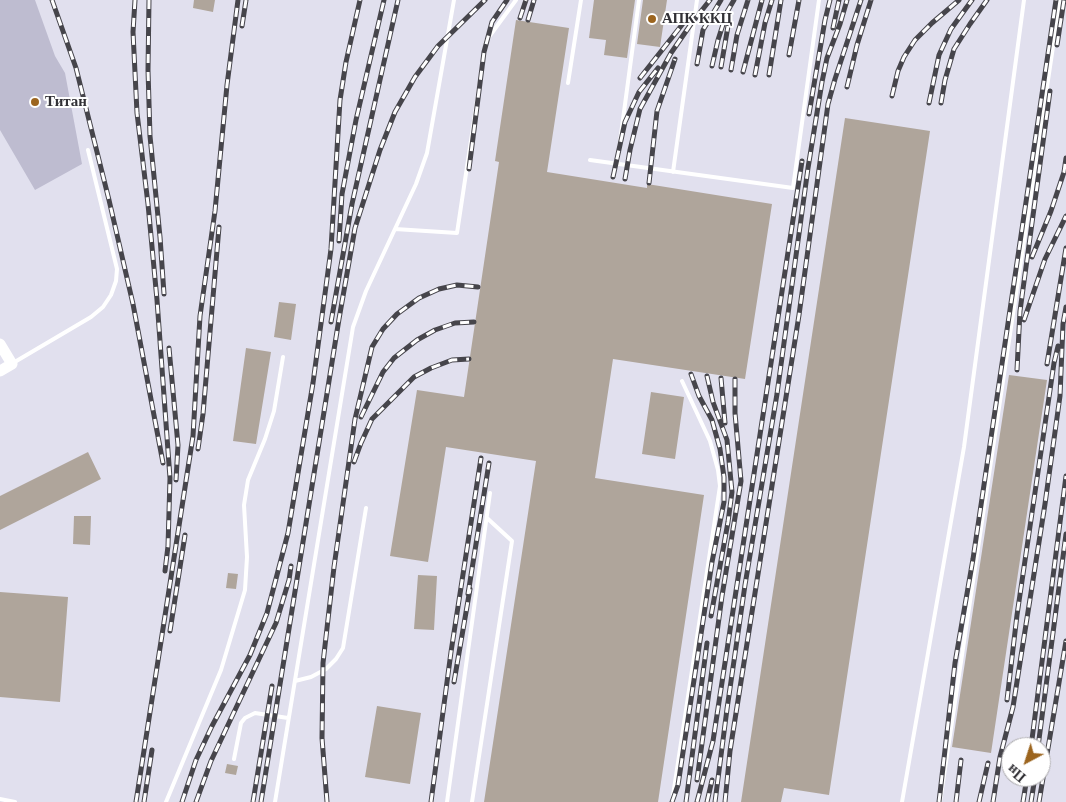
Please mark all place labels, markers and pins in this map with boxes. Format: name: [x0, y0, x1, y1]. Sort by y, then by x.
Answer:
place label: АПК ККЦ: [662, 10, 732, 28]
marker: АПК ККЦ: [646, 13, 658, 25]
place label: Титан: [45, 93, 87, 111]
marker: Титан: [29, 96, 41, 108]

